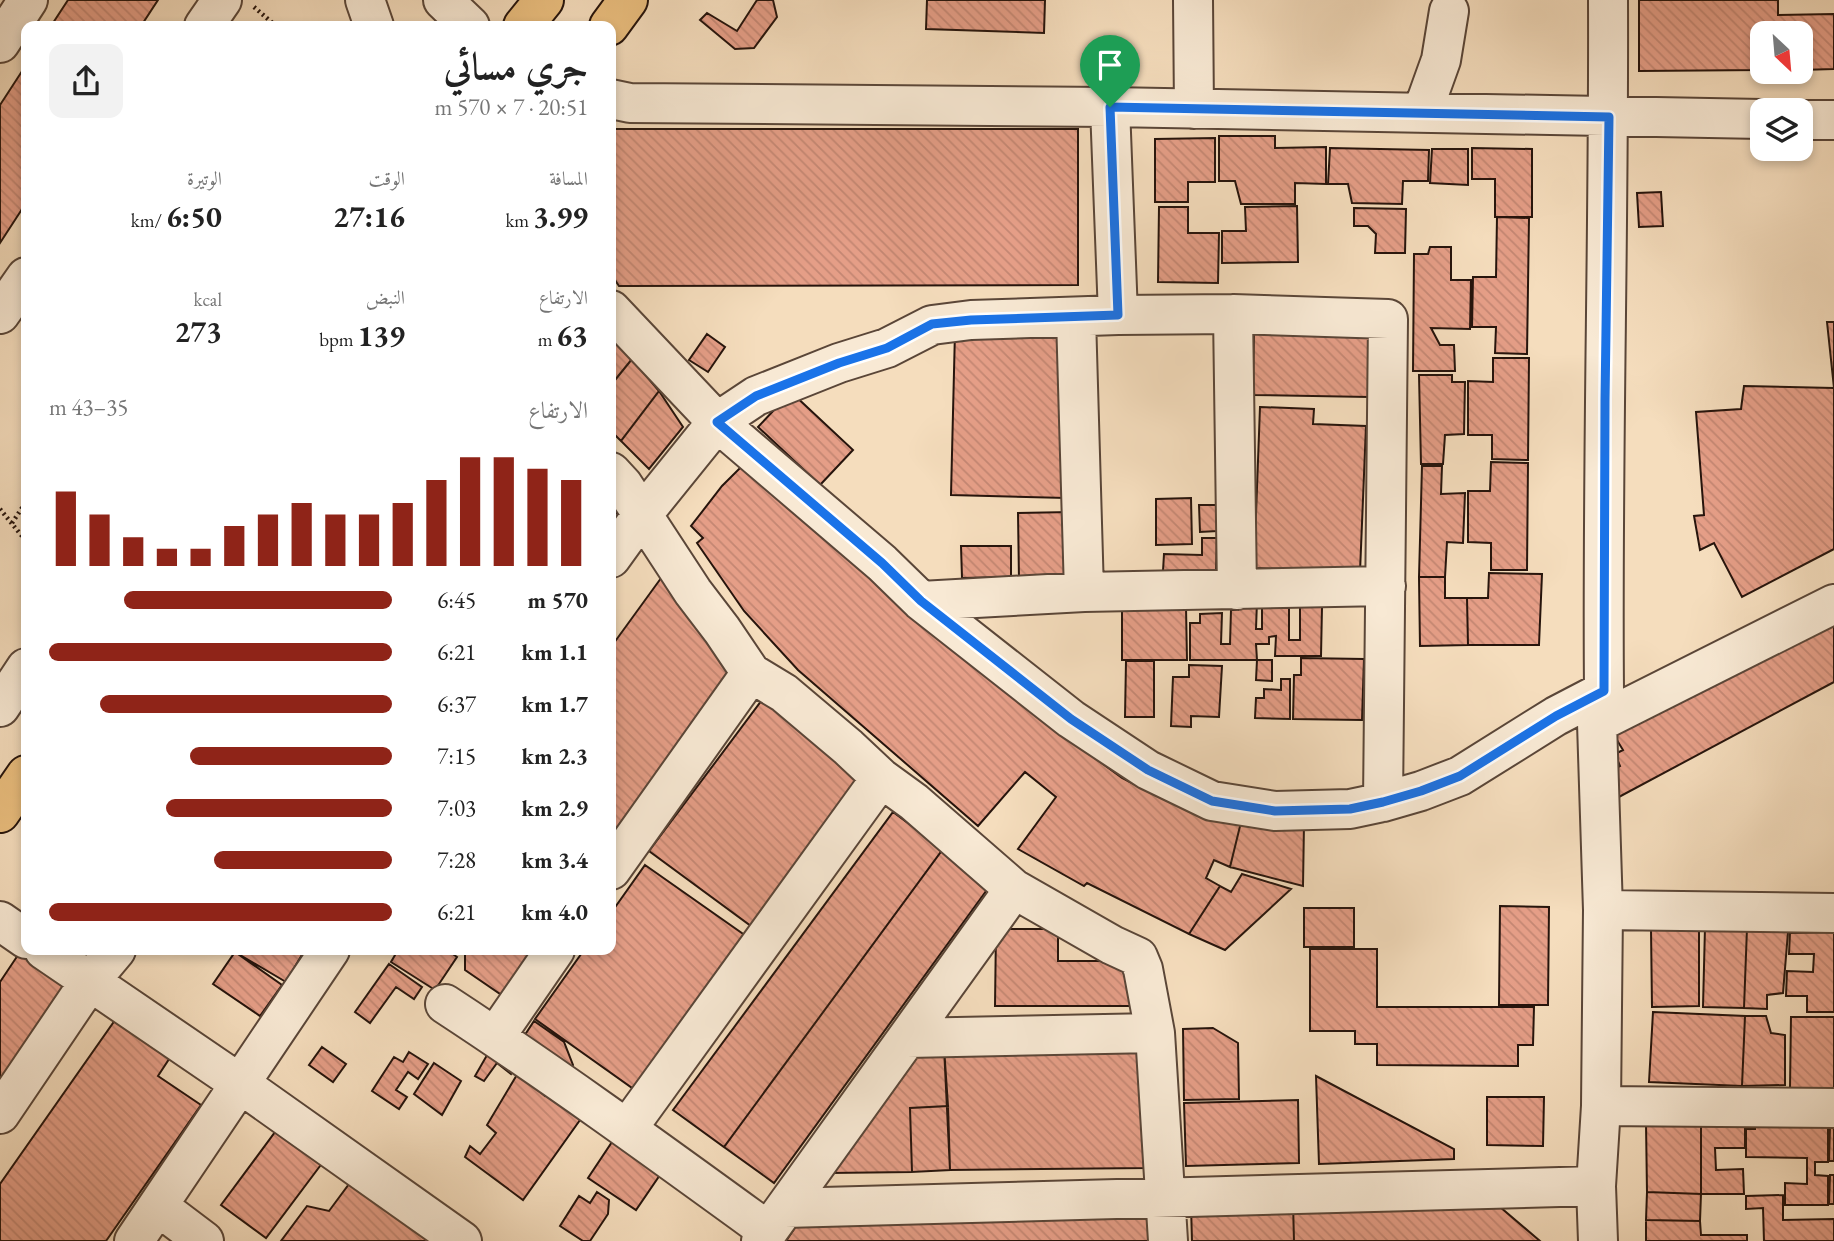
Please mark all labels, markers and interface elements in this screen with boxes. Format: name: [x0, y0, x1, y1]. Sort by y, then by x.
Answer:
north arrow: [1750, 21, 1813, 84]
map controls: [1750, 21, 1813, 161]
pin: [1080, 35, 1140, 107]
text: جري مسائي: [444, 41, 588, 90]
button: share: [49, 44, 123, 118]
icon: arrive: [1091, 46, 1129, 84]
text: 20:51 · 7 × 570 m: [435, 92, 588, 122]
button: layers: [1750, 98, 1813, 161]
text: الوتيرة: [187, 166, 222, 191]
text: الوقت: [369, 166, 405, 191]
text: المسافة: [549, 166, 588, 191]
text: 6:50: [166, 197, 222, 236]
text: 27:16: [333, 197, 405, 236]
text: 3.99: [533, 197, 588, 236]
text: /km: [131, 208, 166, 233]
text: km: [505, 208, 533, 233]
text: النبض: [366, 285, 405, 310]
text: الارتفاع: [539, 285, 588, 310]
text: kcal: [193, 287, 222, 312]
text: 273: [174, 312, 222, 351]
text: 139: [357, 316, 405, 355]
text: 63: [556, 316, 588, 355]
text: bpm: [319, 327, 357, 352]
text: m: [538, 327, 556, 352]
text: 35–43 m: [49, 392, 128, 422]
text: الارتفاع: [528, 395, 588, 425]
text: 6:45: [437, 585, 476, 615]
text: 570 m: [527, 585, 588, 615]
text: 6:21: [437, 637, 476, 667]
text: 1.1 km: [521, 637, 588, 667]
text: 6:37: [437, 689, 476, 719]
text: 1.7 km: [521, 689, 588, 719]
text: 7:15: [437, 741, 476, 771]
text: 2.3 km: [521, 741, 588, 771]
text: 7:03: [437, 793, 476, 823]
text: 2.9 km: [521, 793, 588, 823]
text: 7:28: [437, 845, 476, 875]
text: 3.4 km: [521, 845, 588, 875]
text: 6:21: [437, 897, 476, 927]
text: 4.0 km: [521, 897, 588, 927]

